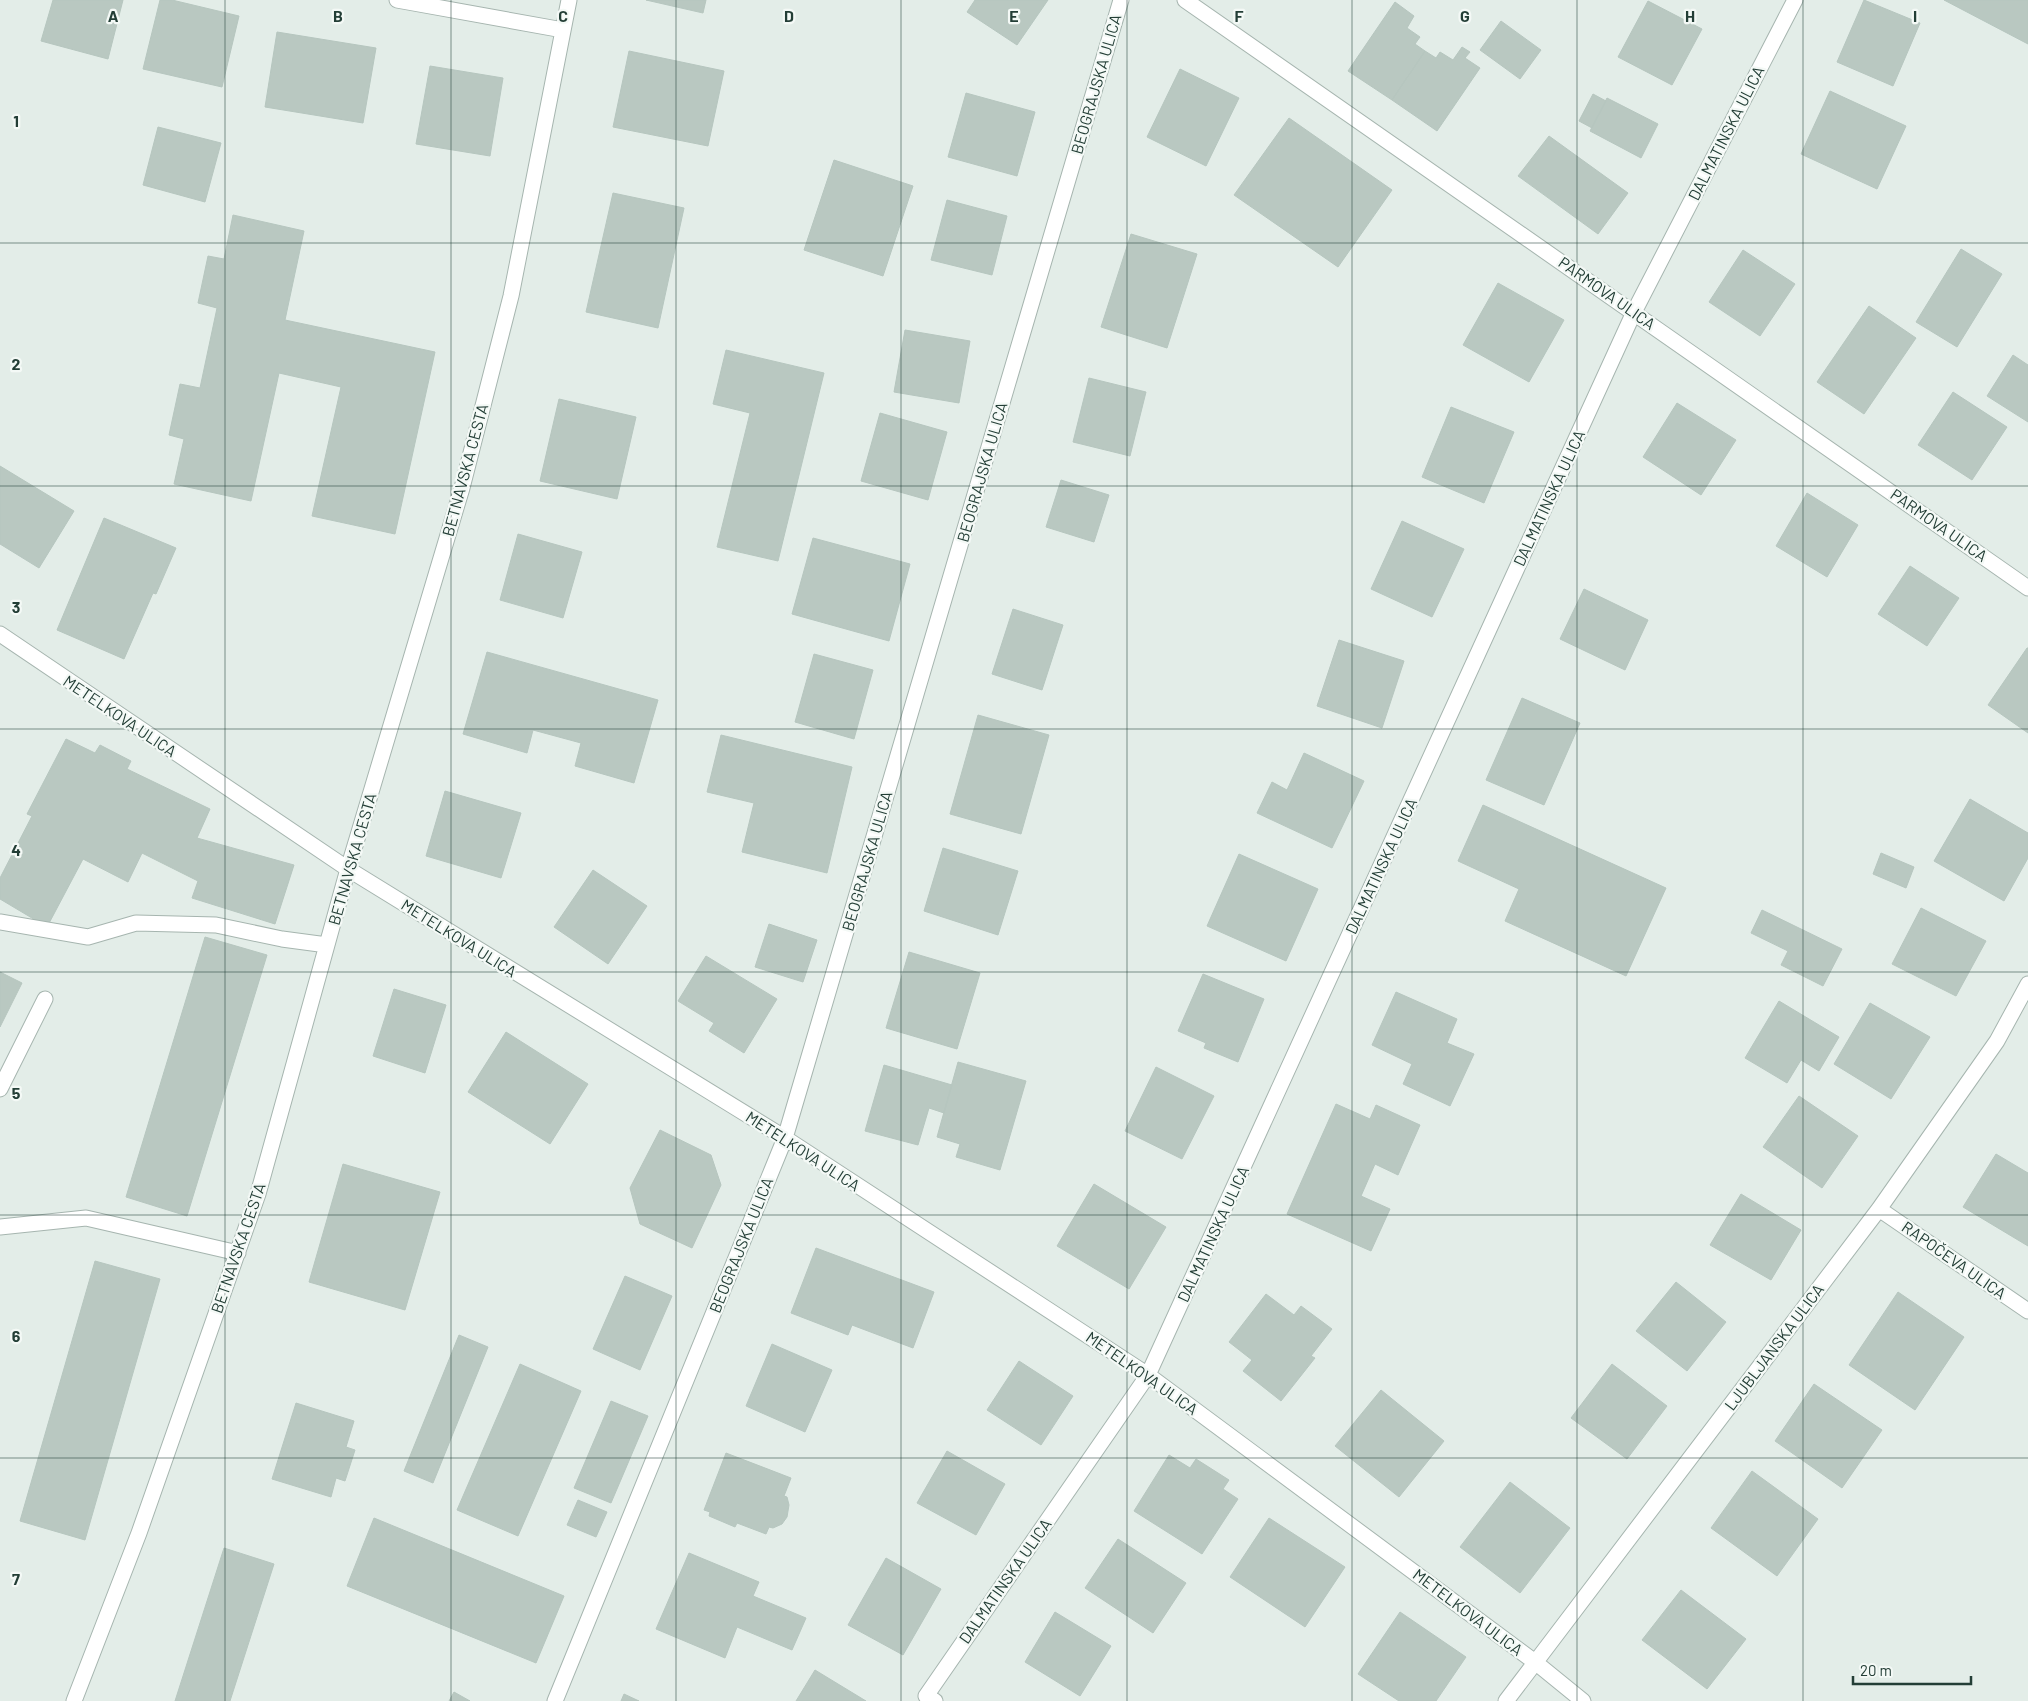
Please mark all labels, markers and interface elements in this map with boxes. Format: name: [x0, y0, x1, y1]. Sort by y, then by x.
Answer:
text: A: [108, 6, 119, 25]
text: B: [333, 6, 343, 25]
text: C: [558, 6, 568, 25]
text: D: [784, 6, 794, 25]
text: E: [1009, 6, 1019, 25]
text: F: [1235, 6, 1244, 25]
text: G: [1460, 6, 1470, 25]
text: H: [1685, 6, 1695, 25]
text: I: [1913, 6, 1917, 25]
street label: BEOGRAJSKA ULICA: [1066, 11, 1125, 156]
street label: DALMATINSKA ULICA: [1684, 62, 1768, 203]
text: 1: [13, 111, 19, 130]
street label: PARMOVA ULICA: [1555, 252, 1660, 333]
text: 2: [12, 354, 21, 373]
street label: BEOGRAJSKA ULICA: [952, 399, 1011, 544]
street label: BETNAVSKA CESTA: [438, 401, 491, 538]
street label: DALMATINSKA ULICA: [1509, 426, 1589, 569]
street label: PARMOVA ULICA: [1887, 484, 1992, 565]
text: 3: [12, 597, 20, 616]
street label: METELKOVA ULICA: [60, 671, 181, 761]
street label: BEOGRAJSKA ULICA: [837, 788, 896, 933]
street label: BETNAVSKA CESTA: [324, 790, 380, 927]
street label: DALMATINSKA ULICA: [1341, 794, 1421, 937]
text: 4: [11, 840, 21, 859]
street label: METELKOVA ULICA: [398, 894, 521, 981]
text: 5: [12, 1083, 21, 1102]
street label: METELKOVA ULICA: [743, 1107, 864, 1195]
street label: DALMATINSKA ULICA: [1173, 1162, 1253, 1305]
street label: BEOGRAJSKA ULICA: [705, 1174, 777, 1315]
street label: BETNAVSKA CESTA: [206, 1180, 269, 1316]
street label: RAPOČEVA ULICA: [1898, 1217, 2010, 1303]
street label: LJUBLJANSKA ULICA: [1720, 1280, 1827, 1413]
text: 6: [12, 1326, 21, 1345]
street label: METELKOVA ULICA: [1083, 1327, 1202, 1418]
street label: DALMATINSKA ULICA: [954, 1514, 1055, 1647]
street label: METELKOVA ULICA: [1410, 1564, 1527, 1659]
text: 7: [12, 1569, 20, 1588]
scale bar: [1853, 1654, 1970, 1686]
text: 20 m: [1860, 1661, 1892, 1679]

